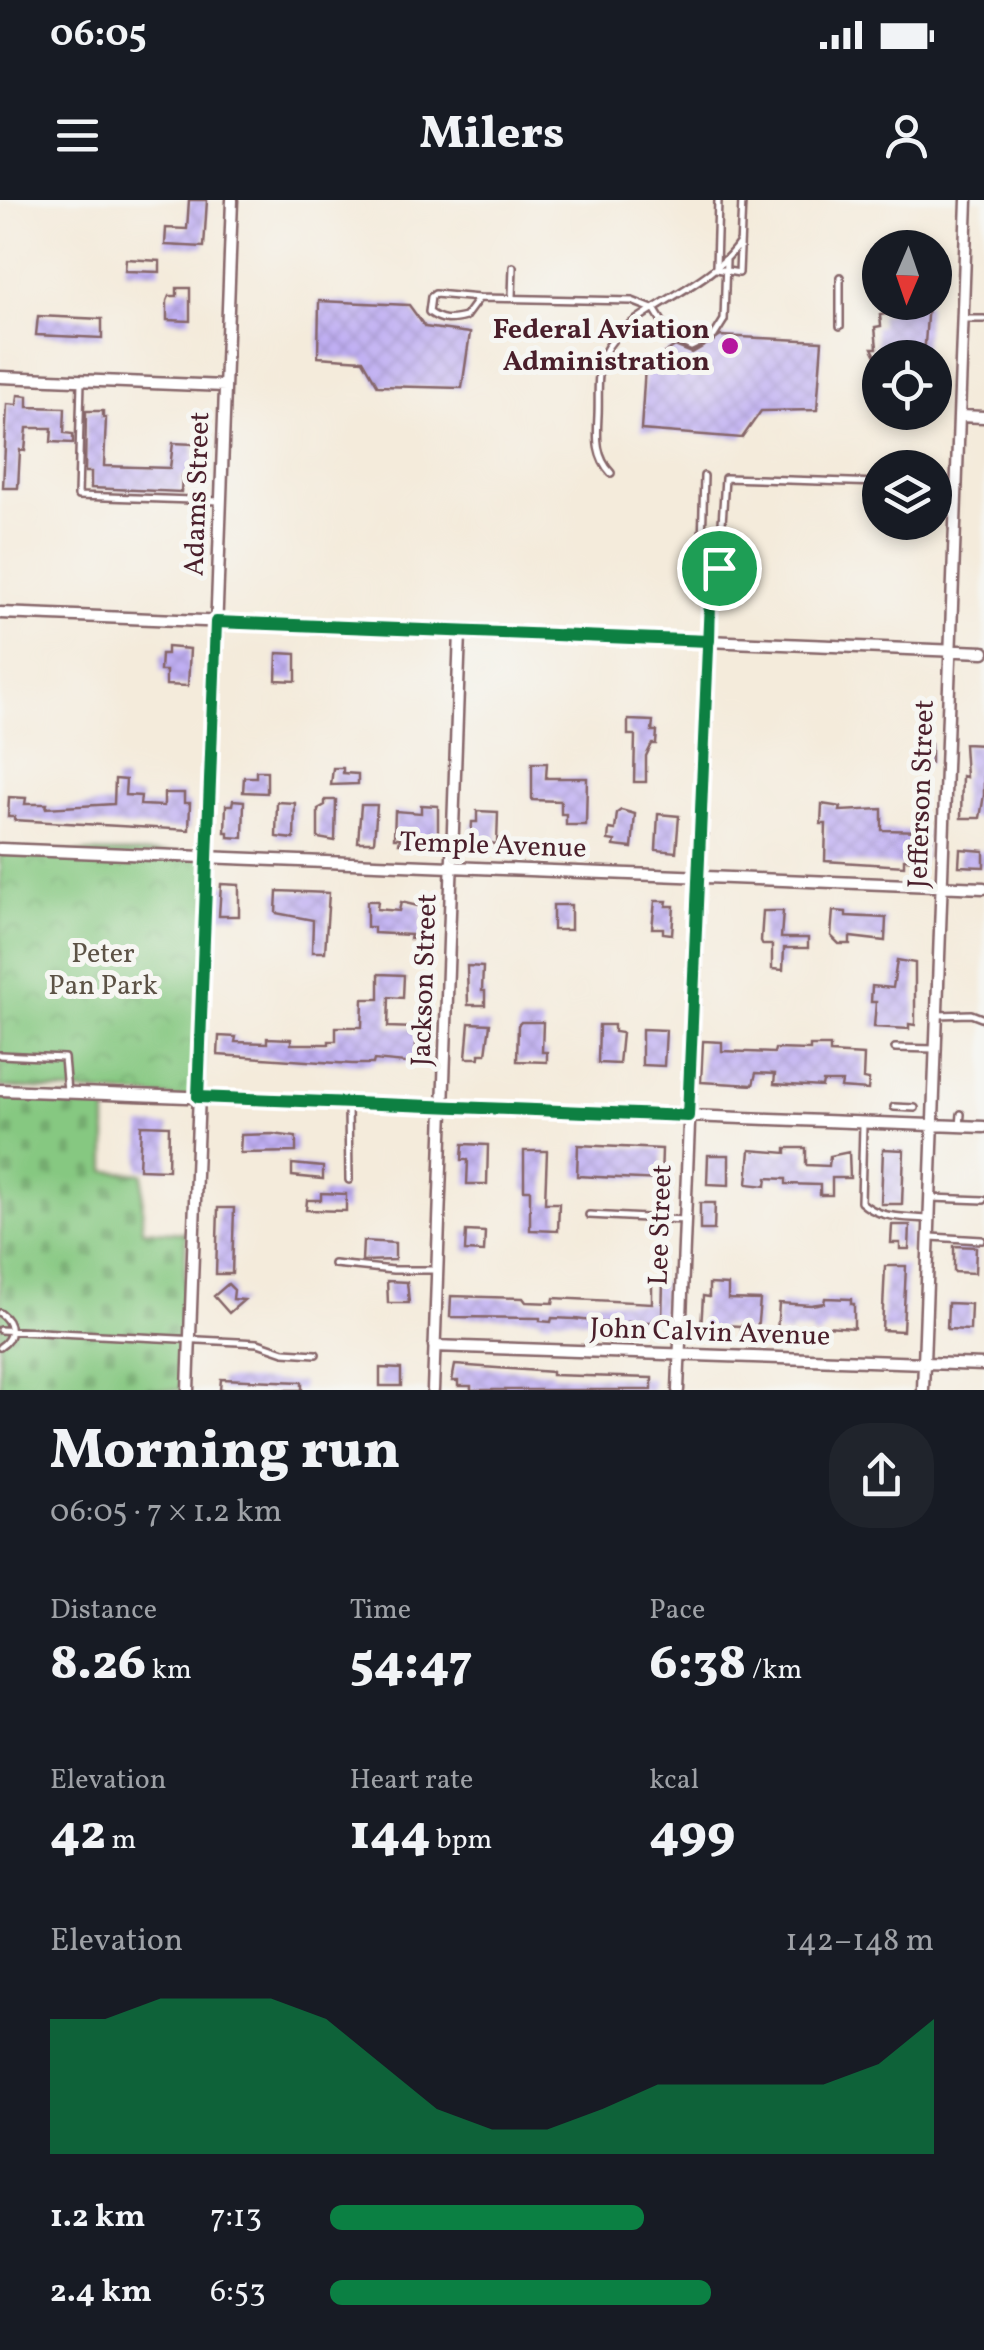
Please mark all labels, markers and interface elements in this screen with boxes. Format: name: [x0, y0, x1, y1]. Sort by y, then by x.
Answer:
text: 06:05: [50, 9, 147, 62]
text: Milers: [420, 104, 564, 167]
icon: menu: [50, 108, 105, 163]
icon: person: [879, 108, 934, 163]
north arrow: [862, 230, 952, 320]
map controls: [862, 230, 952, 540]
place label: Federal Aviation Administration: [493, 311, 710, 382]
marker: Federal Aviation Administration: [719, 335, 741, 357]
button: locate: [862, 340, 952, 430]
street label: Adams Street: [176, 411, 220, 577]
button: layers: [862, 450, 952, 540]
pin: [677, 526, 762, 611]
icon: arrive: [692, 541, 747, 596]
street label: Jefferson Street: [899, 699, 945, 889]
street label: Temple Avenue: [399, 823, 587, 869]
street label: Jackson Street: [402, 893, 448, 1067]
park label: Peter Pan Park: [48, 935, 158, 1006]
street label: Lee Street: [639, 1164, 683, 1286]
street label: John Calvin Avenue: [589, 1309, 831, 1357]
text: Morning run: [50, 1415, 400, 1491]
button: share: [829, 1423, 934, 1528]
text: 06:05 · 7 × 1.2 km: [50, 1491, 282, 1535]
text: Distance: [50, 1591, 157, 1630]
text: Time: [350, 1591, 411, 1630]
text: Pace: [649, 1591, 705, 1630]
text: 8.26: [50, 1630, 146, 1700]
text: 54:47: [350, 1630, 473, 1700]
text: 6:38: [649, 1630, 746, 1700]
text: km: [146, 1651, 192, 1690]
text: /km: [746, 1651, 802, 1690]
text: Elevation: [50, 1761, 166, 1800]
text: Heart rate: [350, 1761, 473, 1800]
text: kcal: [649, 1761, 699, 1800]
text: 42: [50, 1800, 106, 1870]
text: 144: [350, 1800, 431, 1870]
text: 499: [649, 1800, 735, 1870]
text: m: [106, 1821, 136, 1860]
text: bpm: [431, 1821, 492, 1860]
text: Elevation: [50, 1920, 183, 1964]
text: 142–148 m: [785, 1920, 934, 1964]
text: 1.2 km: [50, 2196, 145, 2240]
text: 7:13: [210, 2196, 262, 2240]
text: 2.4 km: [50, 2271, 152, 2315]
text: 6:53: [210, 2271, 266, 2315]

